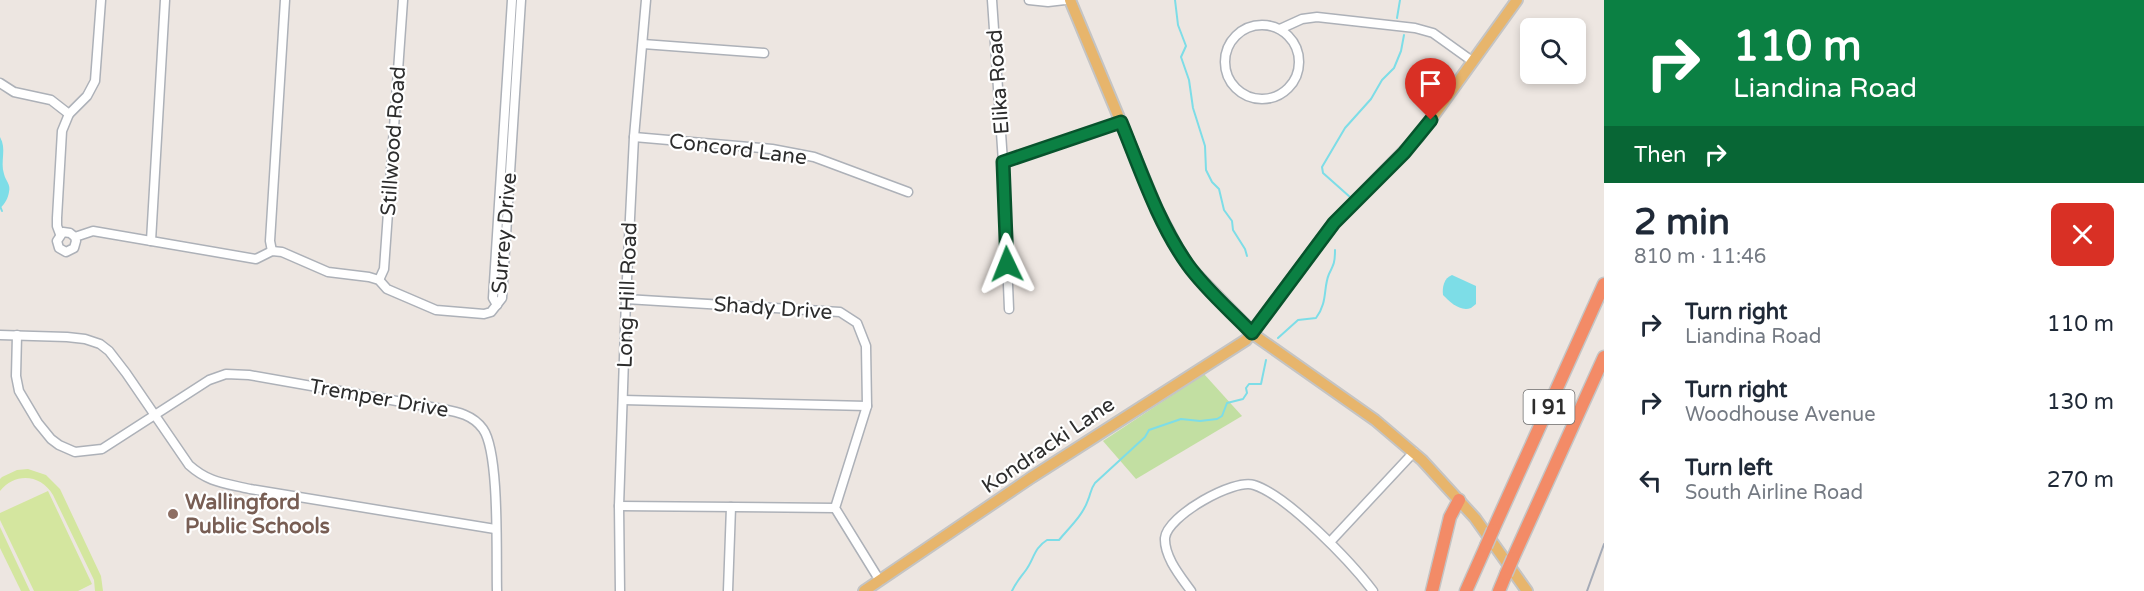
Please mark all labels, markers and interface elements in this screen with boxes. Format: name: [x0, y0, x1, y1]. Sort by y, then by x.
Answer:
map controls: [1520, 18, 1586, 84]
button: search: [1520, 18, 1586, 84]
text: 110 m: [1733, 21, 1862, 72]
icon: right: [1634, 24, 1712, 102]
street label: Elika Road: [982, 29, 1015, 135]
pin: [1405, 58, 1456, 120]
street label: Stillwood Road: [376, 66, 411, 217]
icon: arrive: [1414, 67, 1447, 100]
text: Liandina Road: [1733, 72, 1917, 105]
street label: Concord Lane: [668, 129, 808, 170]
icon: right: [1699, 138, 1732, 171]
text: Then: [1634, 142, 1687, 168]
street label: Surrey Drive: [487, 171, 522, 295]
text: 2 min: [1634, 201, 1730, 244]
button: close: [2051, 203, 2114, 266]
street label: Long Hill Road: [612, 222, 643, 368]
position arrow: [975, 232, 1039, 296]
text: 810 m · 11:46: [1634, 245, 1766, 269]
street label: Shady Drive: [713, 292, 833, 325]
text: Turn right: [1685, 299, 1787, 325]
icon: right: [1634, 308, 1667, 341]
text: 110 m: [2047, 311, 2114, 337]
text: Liandina Road: [1685, 325, 1821, 349]
street label: Tremper Drive: [307, 374, 451, 423]
text: Turn right: [1685, 377, 1787, 403]
icon: right: [1634, 386, 1667, 419]
text: 130 m: [2047, 389, 2114, 415]
road number: I 91: [1524, 390, 1574, 424]
street label: Kondracki Lane: [977, 392, 1119, 499]
text: Woodhouse Avenue: [1685, 403, 1875, 427]
text: Turn left: [1685, 455, 1773, 481]
icon: left: [1634, 464, 1667, 497]
text: 270 m: [2047, 467, 2114, 493]
text: South Airline Road: [1685, 481, 1863, 505]
place label: Wallingford Public Schools: [185, 490, 330, 539]
marker: Wallingford Public Schools: [166, 507, 180, 521]

